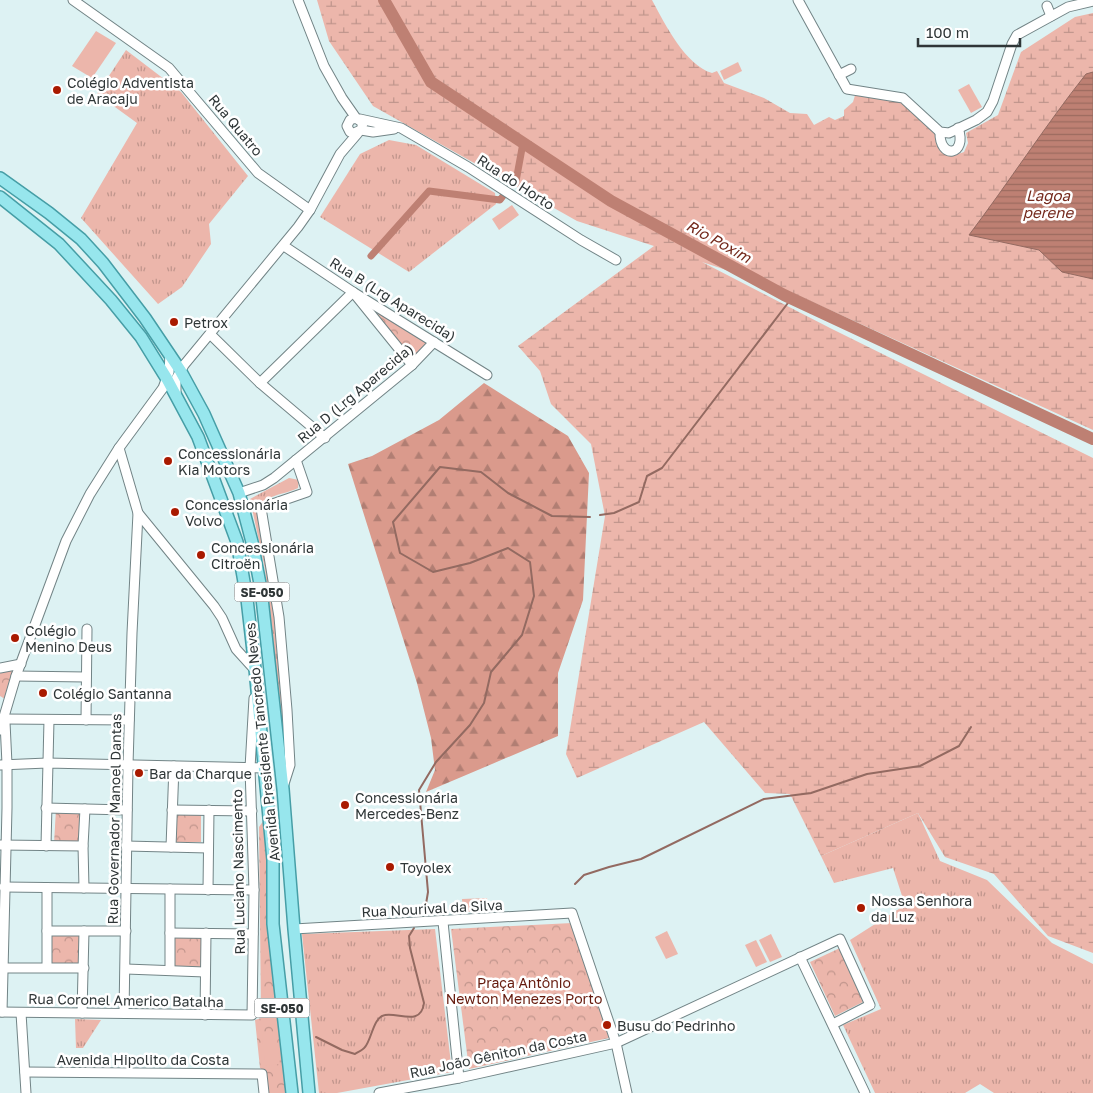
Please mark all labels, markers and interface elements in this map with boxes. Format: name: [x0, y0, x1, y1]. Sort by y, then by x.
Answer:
scale bar: [918, 15, 1020, 47]
text: 100 m: [926, 23, 969, 41]
place label: Colégio Adventista de Aracaju: [67, 74, 194, 107]
marker: Colégio Adventista de Aracaju: [51, 84, 63, 96]
street label: Rua Quatro: [205, 91, 267, 159]
street label: Rua do Horto: [474, 151, 558, 213]
water label: Lagoa perene: [1023, 186, 1074, 221]
water label: Rio Poxim: [684, 216, 755, 266]
street label: Rua B (Lrg Aparecida): [327, 253, 459, 345]
place label: Petrox: [184, 314, 228, 331]
marker: Petrox: [168, 316, 180, 328]
street label: Rua D (Lrg Aparecida): [294, 340, 416, 446]
place label: Concessionária Kia Motors: [178, 445, 281, 478]
marker: Concessionária Kia Motors: [162, 455, 174, 467]
place label: Concessionária Volvo: [185, 496, 288, 529]
marker: Concessionária Volvo: [169, 506, 181, 518]
place label: Concessionária Citroën: [211, 539, 314, 572]
marker: Concessionária Citroën: [195, 549, 207, 561]
road number: SE-050: [234, 582, 290, 602]
place label: Colégio Menino Deus: [25, 622, 112, 655]
street label: Avenida Presidente Tancredo Neves: [241, 622, 283, 862]
marker: Colégio Menino Deus: [9, 632, 21, 644]
place label: Colégio Santanna: [53, 685, 172, 702]
marker: Colégio Santanna: [37, 687, 49, 699]
street label: Rua Governador Manoel Dantas: [104, 713, 124, 925]
place label: Bar da Charque: [149, 765, 252, 782]
marker: Bar da Charque: [133, 767, 145, 779]
street label: Rua Luciano Nascimento: [228, 789, 248, 955]
place label: Concessionária Mercedes-Benz: [355, 789, 459, 822]
marker: Concessionária Mercedes-Benz: [339, 799, 351, 811]
place label: Toyolex: [400, 859, 452, 876]
marker: Toyolex: [384, 861, 396, 873]
place label: Nossa Senhora da Luz: [871, 892, 972, 925]
street label: Rua Nourival da Silva: [361, 896, 503, 920]
marker: Nossa Senhora da Luz: [855, 902, 867, 914]
park label: Praça Antônio Newton Menezes Porto: [446, 974, 602, 1007]
street label: Rua Coronel Americo Batalha: [28, 990, 224, 1010]
road number: SE-050: [254, 998, 310, 1018]
place label: Busu do Pedrinho: [617, 1017, 735, 1034]
marker: Busu do Pedrinho: [601, 1019, 613, 1031]
street label: Rua João Gêniton da Costa: [408, 1027, 588, 1081]
street label: Avenida Hipolito da Costa: [57, 1051, 229, 1068]

